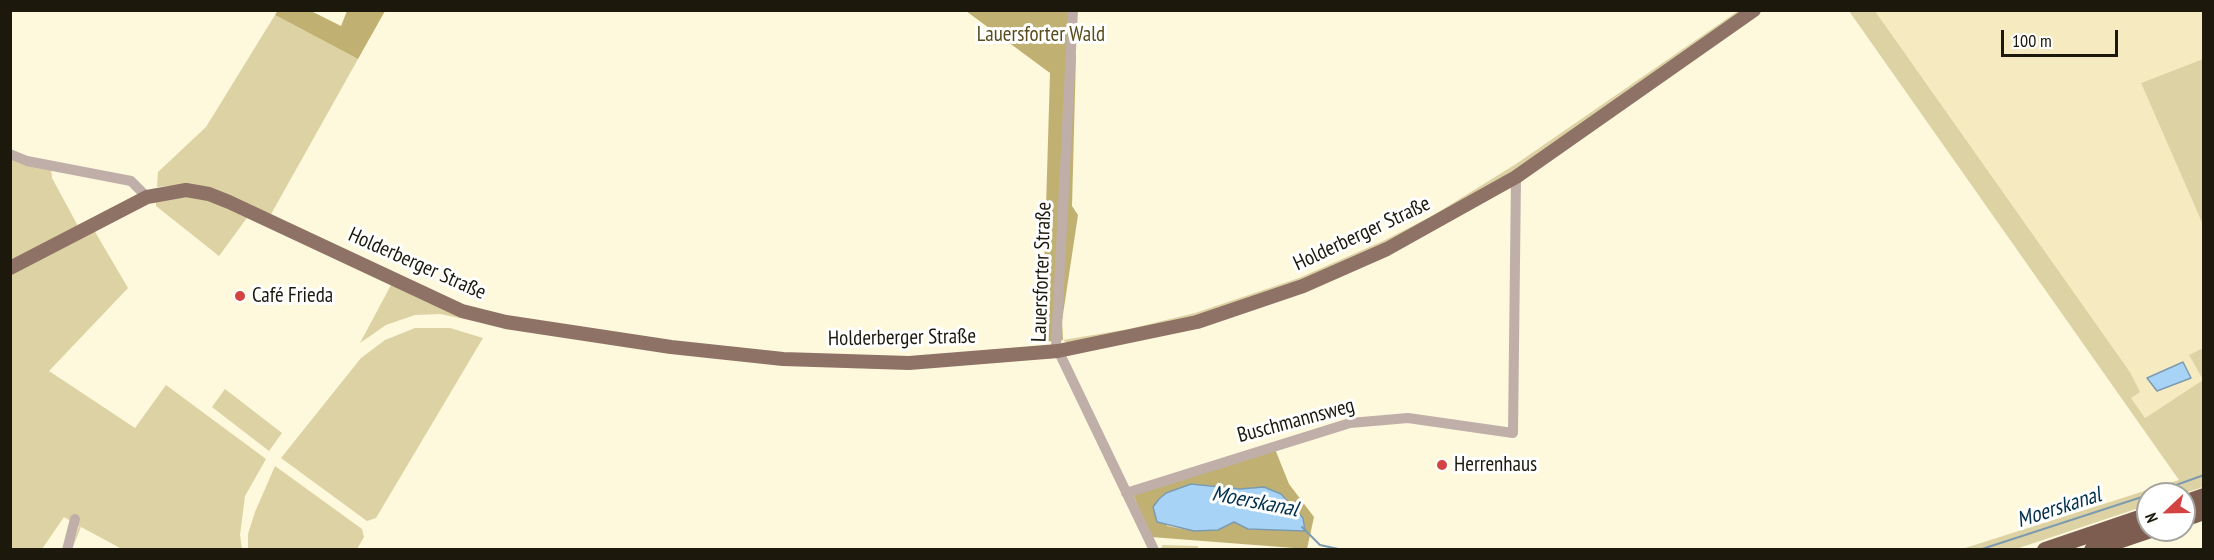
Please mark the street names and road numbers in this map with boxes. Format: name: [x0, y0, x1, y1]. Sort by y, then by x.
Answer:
street label: Holderberger Straße: [1290, 191, 1434, 277]
street label: Lauersforter Straße: [1027, 201, 1057, 343]
street label: Holderberger Straße: [344, 222, 490, 306]
street label: Holderberger Straße: [828, 324, 976, 352]
street label: Buschmannsweg: [1235, 393, 1357, 449]

